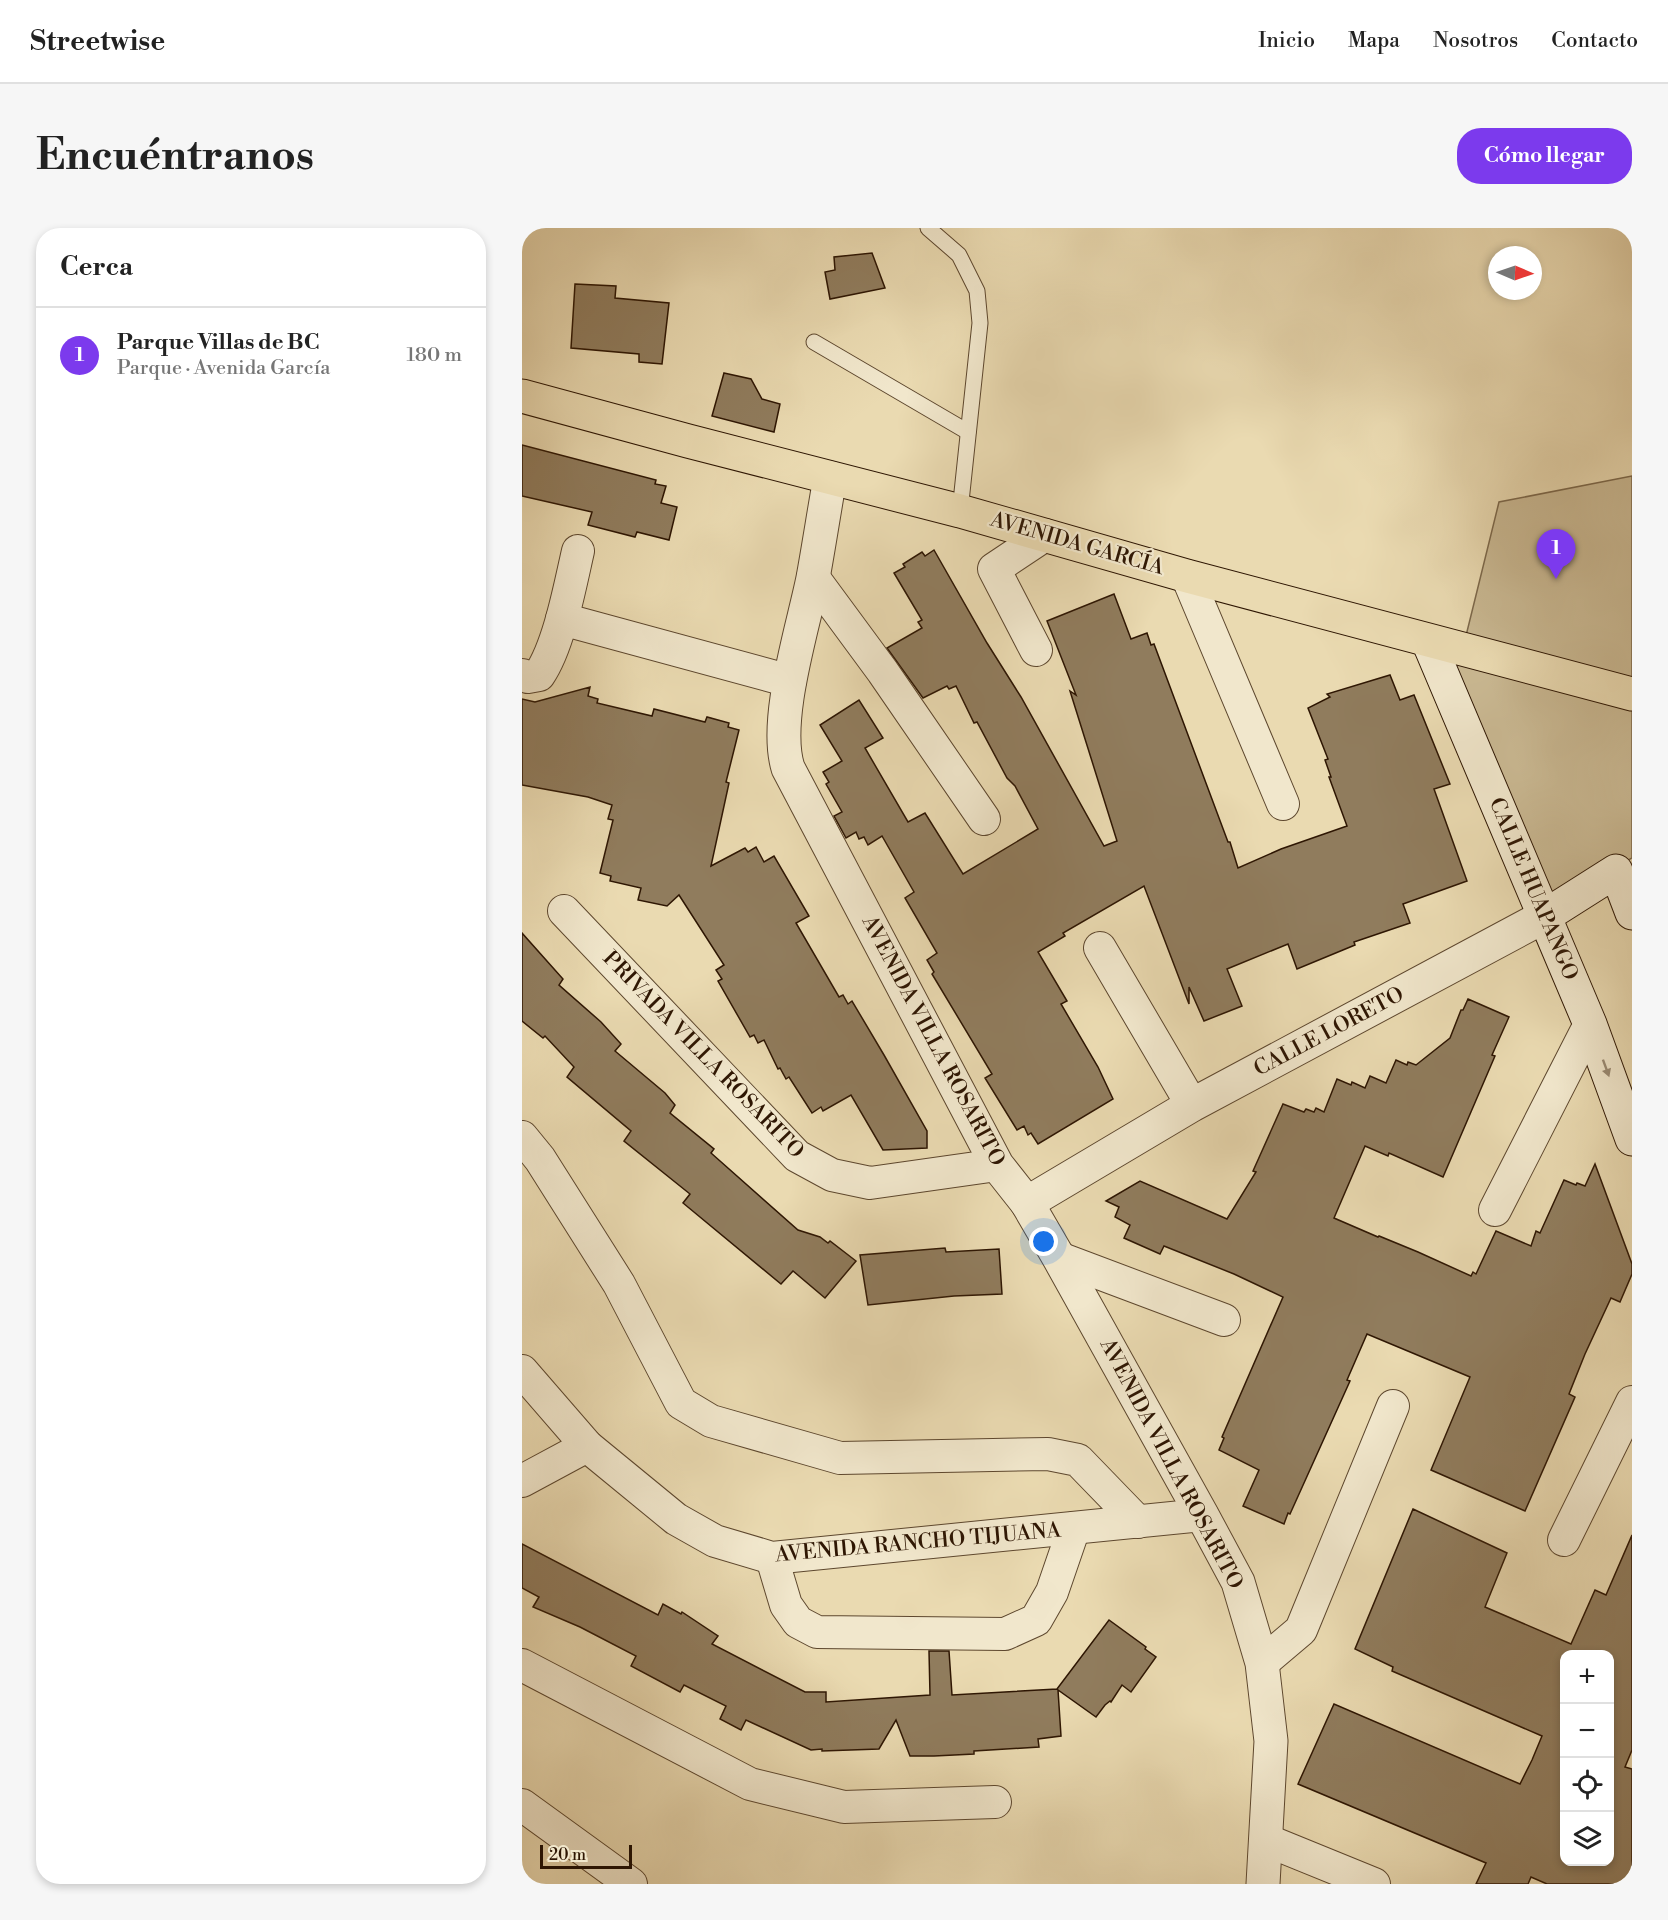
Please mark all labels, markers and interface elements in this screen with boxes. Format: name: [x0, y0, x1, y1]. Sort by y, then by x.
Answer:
text: Streetwise: [30, 24, 165, 59]
text: Inicio: [1258, 28, 1315, 54]
text: Mapa: [1348, 28, 1400, 54]
text: Nosotros: [1433, 28, 1518, 54]
text: Contacto: [1551, 28, 1638, 54]
button: Cómo llegar: [1457, 128, 1632, 184]
text: Encuéntranos: [36, 130, 314, 183]
north arrow: [1488, 246, 1542, 300]
text: Cerca: [60, 251, 133, 283]
text: Parque Villas de BC: [117, 329, 319, 356]
text: 1: [75, 343, 84, 368]
text: 180 m: [407, 343, 462, 368]
text: Parque · Avenida García: [117, 356, 330, 381]
street label: AVENIDA GARCÍA: [986, 505, 1168, 581]
pin: 1: [1536, 530, 1576, 579]
street label: CALLE HUAPANGO: [1483, 794, 1583, 984]
street label: AVENIDA VILLA ROSARITO: [855, 910, 1010, 1171]
street label: PRIVADA VILLA ROSARITO: [597, 946, 809, 1164]
street label: CALLE LORETO: [1250, 982, 1408, 1082]
one-way arrow: [1602, 1059, 1612, 1077]
your location: [1029, 1227, 1058, 1256]
street label: AVENIDA VILLA ROSARITO: [1093, 1333, 1248, 1594]
street label: AVENIDA RANCHO TIJUANA: [773, 1518, 1062, 1569]
map controls: [1560, 1650, 1614, 1866]
button: +: [1560, 1650, 1614, 1704]
button: −: [1560, 1704, 1614, 1758]
button: locate: [1560, 1758, 1614, 1812]
button: layers: [1560, 1812, 1614, 1866]
scale bar: [540, 1842, 632, 1870]
text: 20 m: [549, 1845, 586, 1865]

